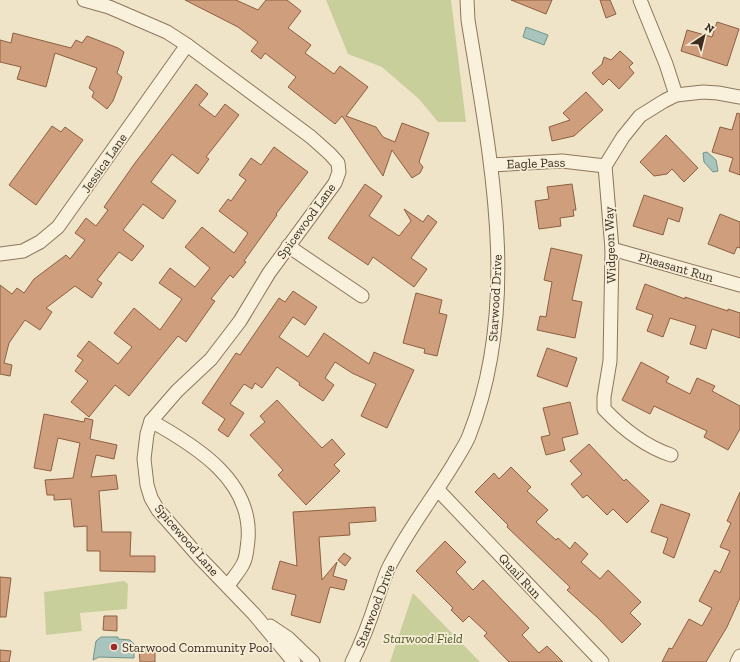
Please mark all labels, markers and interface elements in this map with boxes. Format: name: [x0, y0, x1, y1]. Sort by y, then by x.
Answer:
north arrow: [684, 16, 724, 56]
text: N: [702, 20, 717, 36]
street label: Jessica Lane: [78, 130, 130, 196]
street label: Eagle Pass: [506, 154, 566, 172]
street label: Spicewood Lane: [274, 180, 338, 262]
street label: Widgeon Way: [601, 206, 619, 284]
street label: Pheasant Run: [637, 249, 716, 285]
street label: Starwood Drive: [485, 254, 505, 342]
street label: Spicewood Lane: [152, 501, 222, 579]
street label: Quail Run: [495, 550, 545, 602]
street label: Starwood Drive: [352, 563, 398, 649]
park label: Starwood Field: [383, 631, 463, 646]
place label: Starwood Community Pool: [122, 640, 273, 655]
marker: Starwood Community Pool: [109, 642, 119, 652]

